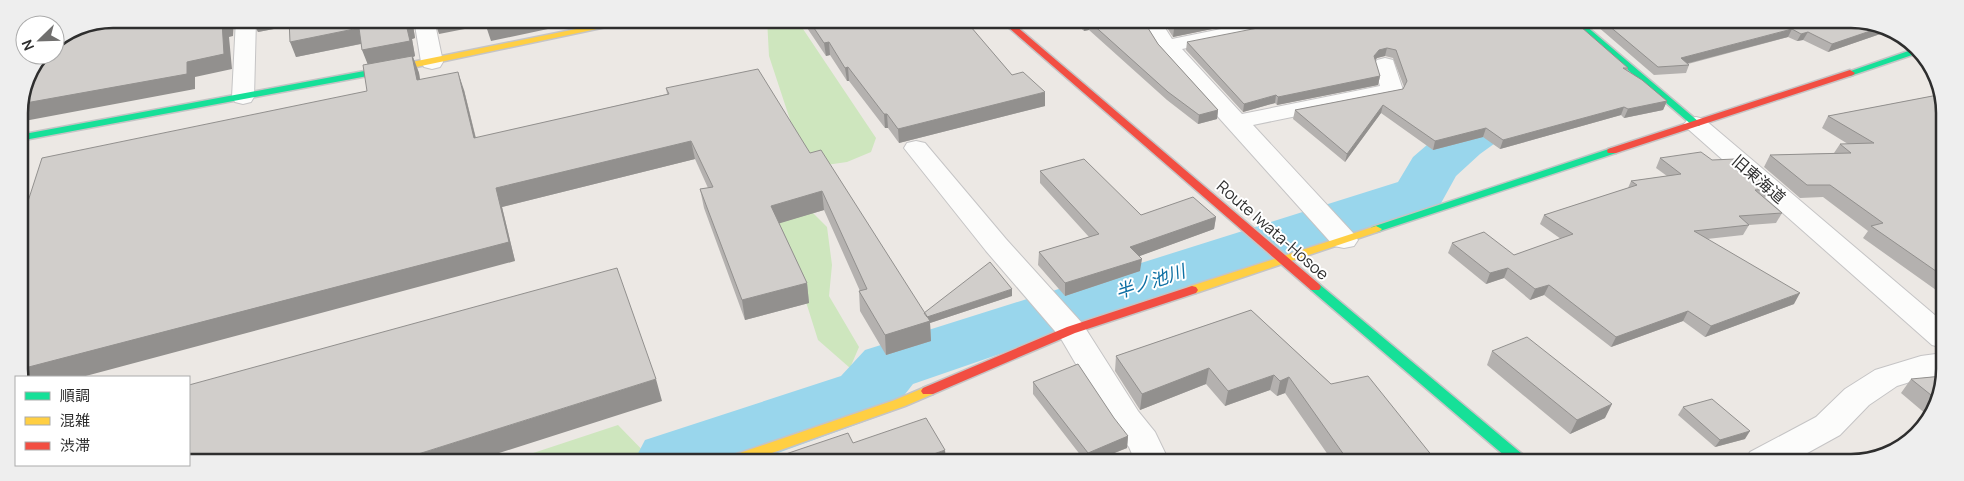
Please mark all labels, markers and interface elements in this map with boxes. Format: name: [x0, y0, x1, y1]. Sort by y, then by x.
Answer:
north arrow: [15, 15, 65, 65]
text: N: [17, 37, 38, 54]
street label: 旧東海道: [1728, 150, 1790, 208]
street label: Route Iwata-Hosoe: [1212, 175, 1334, 285]
water label: 半ノ池川: [1112, 258, 1190, 304]
legend: [15, 376, 190, 466]
text: 順調: [60, 385, 90, 406]
text: 混雑: [60, 410, 90, 431]
text: 渋滞: [60, 435, 90, 456]

